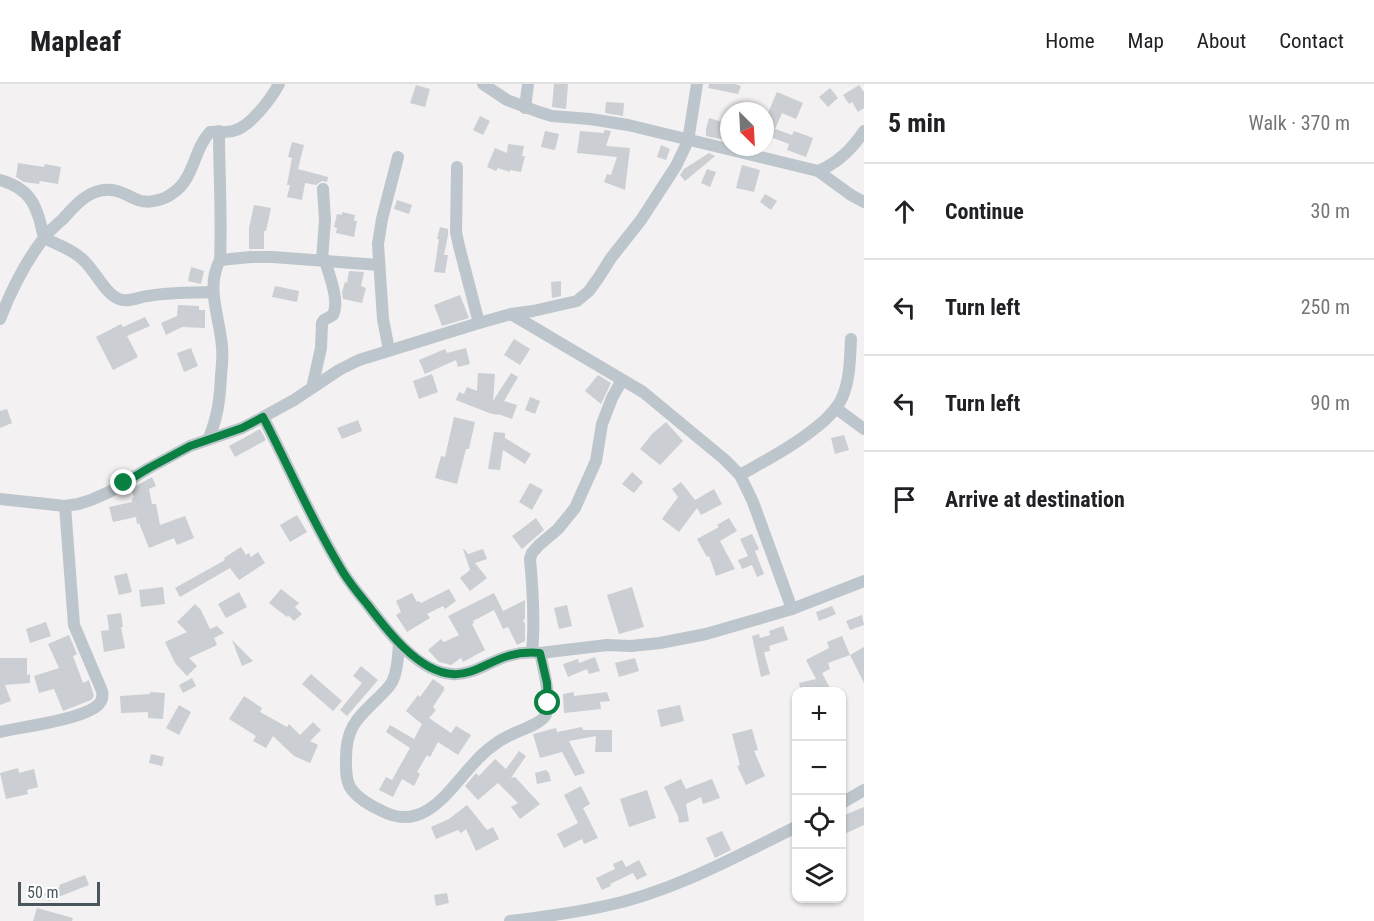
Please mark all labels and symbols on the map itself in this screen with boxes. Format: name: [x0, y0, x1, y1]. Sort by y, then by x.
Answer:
north arrow: [720, 102, 774, 156]
route end: [110, 469, 136, 495]
route start: [534, 689, 560, 715]
scale bar: [18, 879, 100, 906]

